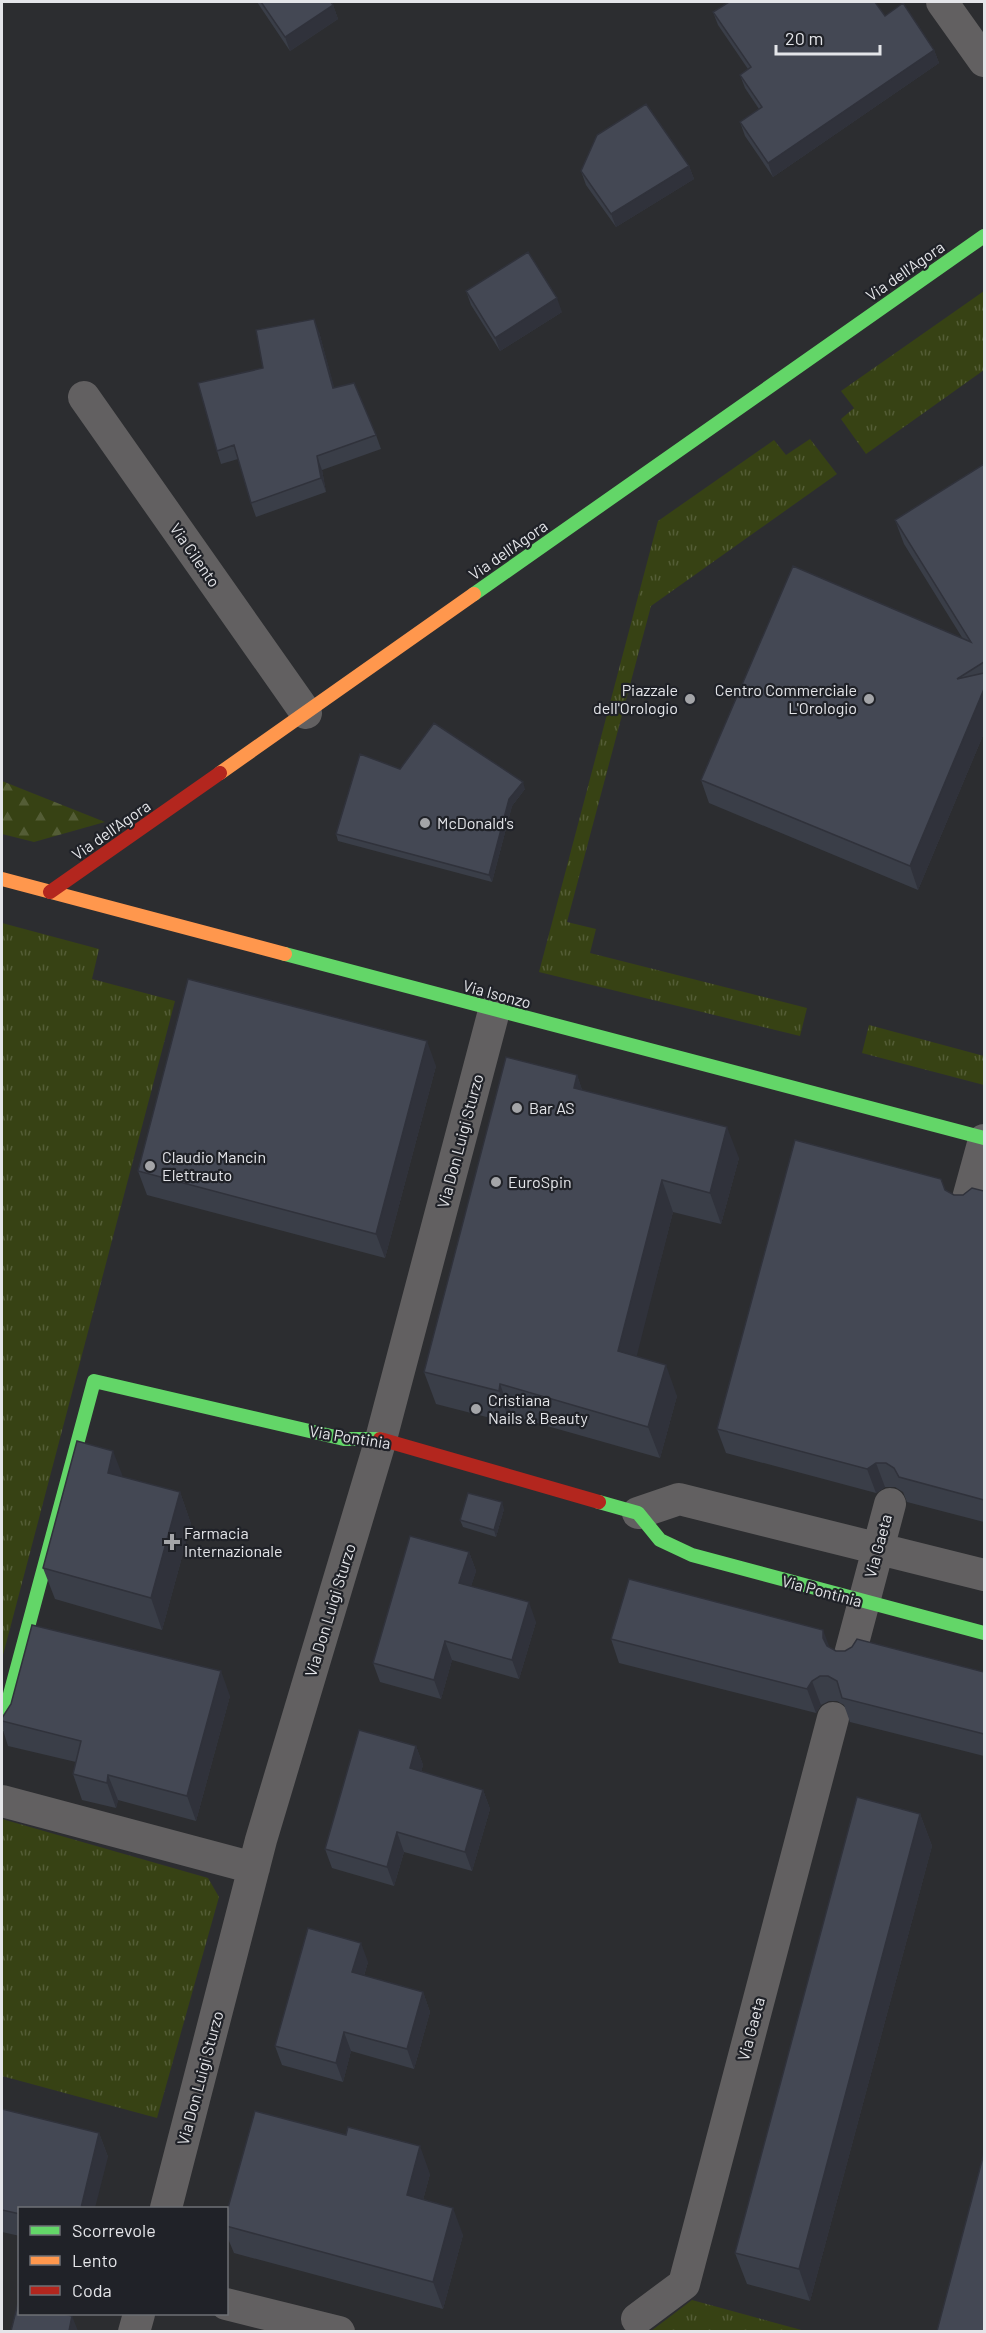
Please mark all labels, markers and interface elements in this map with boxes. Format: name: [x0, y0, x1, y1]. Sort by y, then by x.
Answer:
scale bar: [776, 18, 880, 56]
text: 20 m: [785, 27, 823, 49]
street label: Via dell'Agora: [862, 237, 948, 305]
street label: Via dell'Agora: [465, 516, 551, 584]
street label: Via Cilento: [166, 519, 224, 590]
place label: Piazzale dell'Orologio: [593, 680, 678, 717]
place label: Centro Commerciale L'Orologio: [715, 680, 857, 717]
marker: Piazzale dell'Orologio: [683, 692, 697, 706]
marker: Centro Commerciale L'Orologio: [862, 692, 876, 706]
street label: Via dell'Agora: [68, 796, 154, 864]
place label: McDonald's: [437, 813, 514, 832]
marker: McDonald's: [418, 816, 432, 830]
street label: Via Isonzo: [461, 975, 533, 1012]
street label: Via Don Luigi Sturzo: [432, 1072, 487, 1210]
place label: Bar AS: [529, 1098, 575, 1117]
marker: Bar AS: [510, 1101, 524, 1115]
place label: Claudio Mancin Elettrauto: [162, 1147, 266, 1184]
marker: Claudio Mancin Elettrauto: [143, 1159, 157, 1173]
place label: EuroSpin: [508, 1172, 572, 1191]
marker: EuroSpin: [489, 1175, 503, 1189]
place label: Cristiana Nails & Beauty: [488, 1390, 588, 1427]
marker: Cristiana Nails & Beauty: [469, 1402, 483, 1416]
street label: Via Pontinia: [308, 1421, 392, 1452]
street label: Via Gaeta: [860, 1512, 895, 1580]
place label: Farmacia Internazionale: [184, 1523, 282, 1560]
marker: Farmacia Internazionale: [165, 1535, 179, 1549]
street label: Via Don Luigi Sturzo: [300, 1541, 359, 1679]
street label: Via Pontinia: [780, 1571, 864, 1610]
street label: Via Gaeta: [733, 1995, 768, 2063]
street label: Via Don Luigi Sturzo: [172, 2009, 227, 2147]
legend: [18, 2207, 228, 2315]
text: Scorrevole: [72, 2219, 156, 2241]
text: Lento: [72, 2249, 118, 2271]
text: Coda: [72, 2279, 112, 2301]

